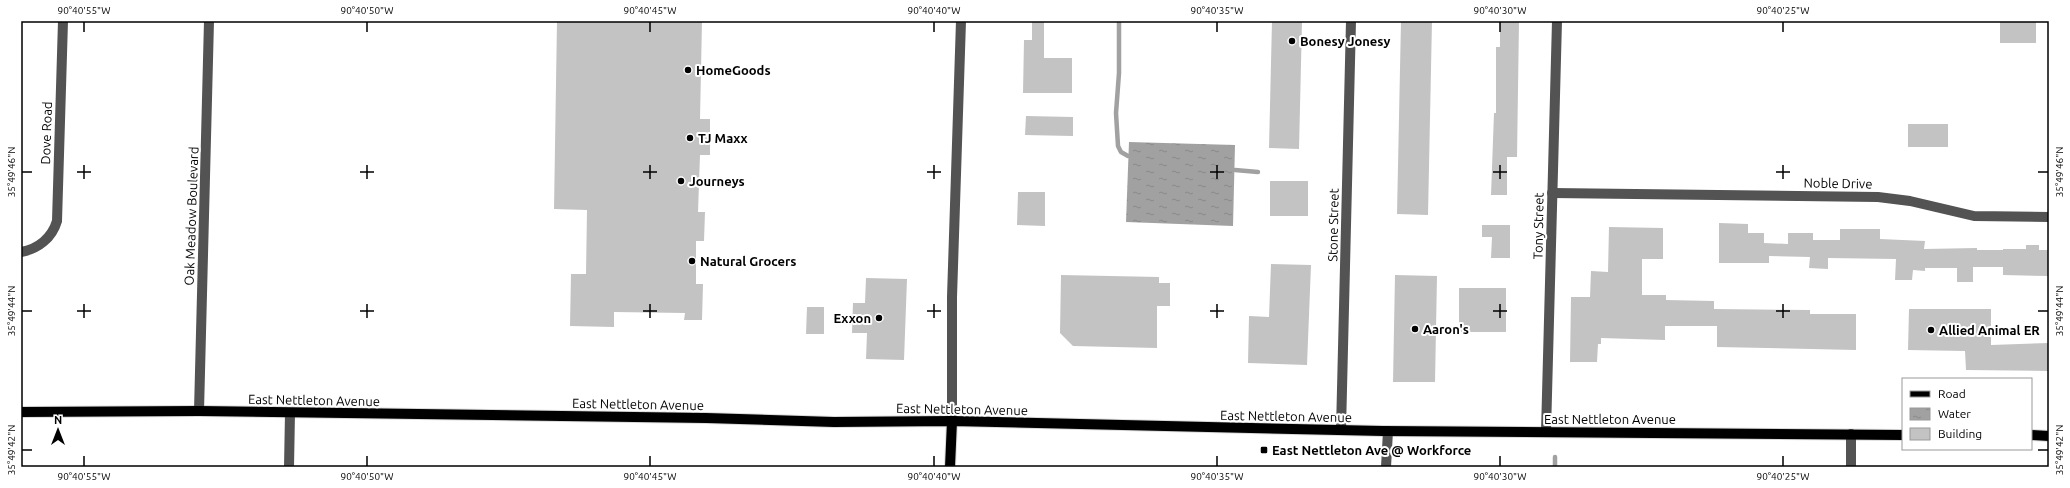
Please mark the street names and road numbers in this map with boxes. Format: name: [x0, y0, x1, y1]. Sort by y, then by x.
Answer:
street label: Dove Road: [38, 101, 54, 165]
street label: Oak Meadow Boulevard: [182, 146, 200, 286]
street label: Noble Drive: [1803, 175, 1873, 191]
street label: Stone Street: [1325, 188, 1341, 262]
street label: Tony Street: [1530, 192, 1546, 260]
street label: East Nettleton Avenue: [248, 392, 380, 408]
street label: East Nettleton Avenue: [572, 396, 704, 412]
street label: East Nettleton Avenue: [896, 401, 1028, 417]
street label: East Nettleton Avenue: [1220, 408, 1352, 424]
street label: East Nettleton Avenue: [1544, 412, 1676, 426]

